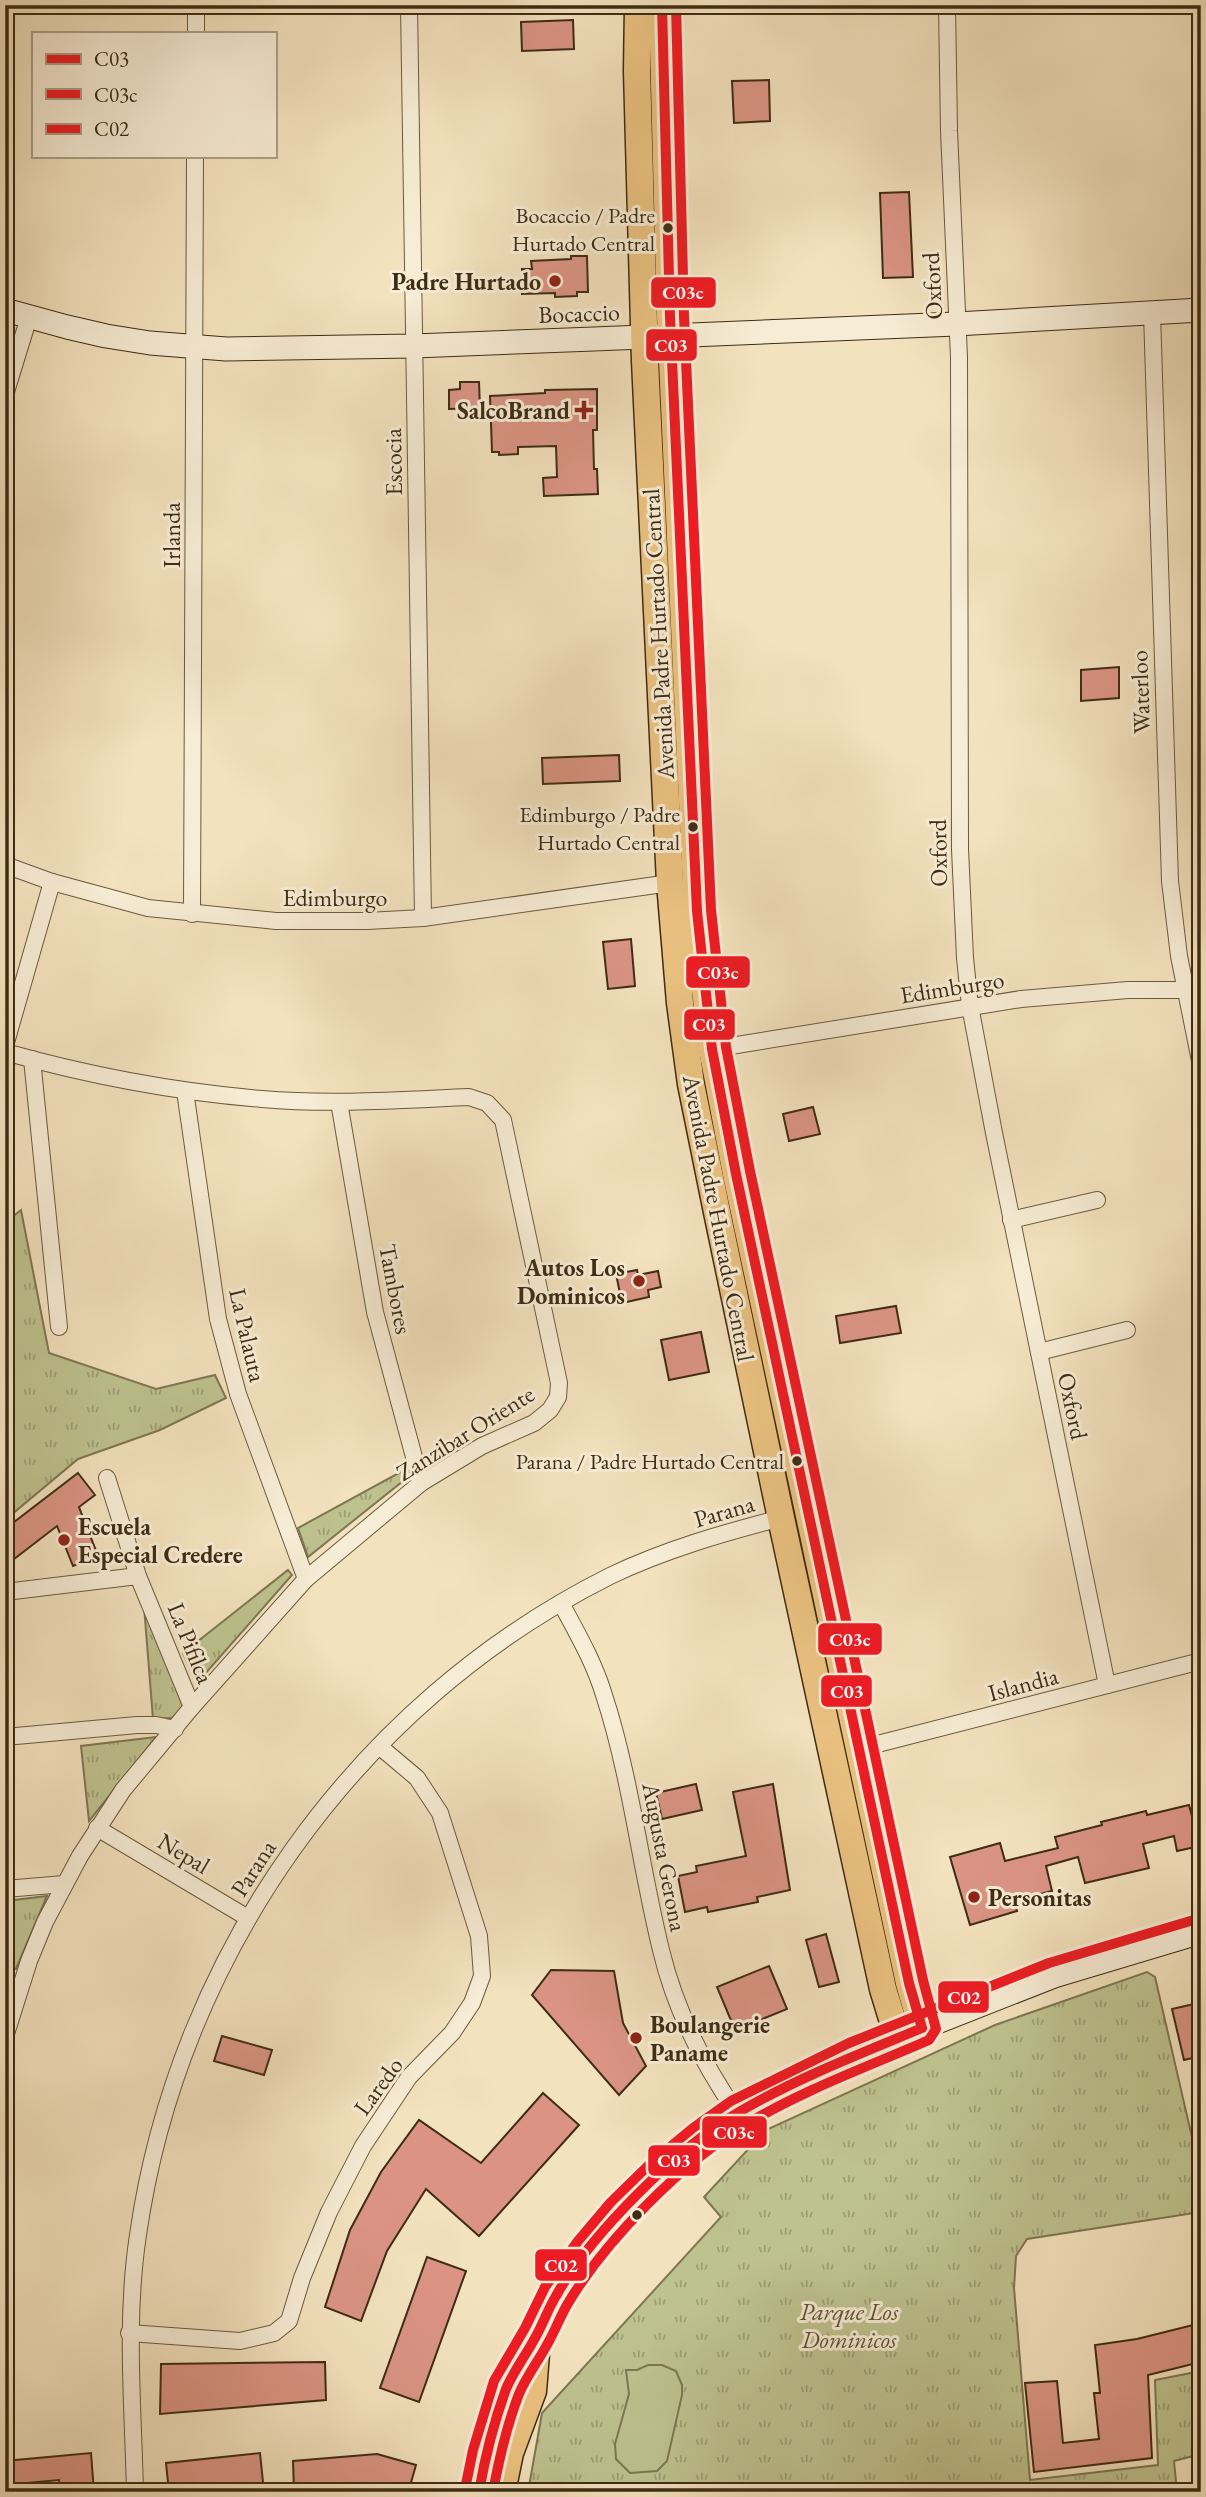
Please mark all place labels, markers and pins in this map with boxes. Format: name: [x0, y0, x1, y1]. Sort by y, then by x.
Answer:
place label: Bocaccio / Padre Hurtado Central: [512, 201, 655, 258]
marker: Bocaccio / Padre Hurtado Central: [661, 221, 675, 235]
place label: Padre Hurtado: [391, 266, 541, 297]
marker: Padre Hurtado: [547, 273, 563, 289]
place label: SalcoBrand: [457, 395, 571, 426]
marker: SalcoBrand: [576, 402, 592, 418]
place label: Edimburgo / Padre Hurtado Central: [519, 800, 680, 857]
marker: Edimburgo / Padre Hurtado Central: [686, 820, 700, 834]
place label: Autos Los Dominicos: [517, 1252, 625, 1311]
marker: Autos Los Dominicos: [631, 1273, 647, 1289]
place label: Parana / Padre Hurtado Central: [516, 1447, 784, 1476]
marker: Parana / Padre Hurtado Central: [790, 1454, 804, 1468]
place label: Escuela Especial Credere: [78, 1511, 243, 1570]
marker: Escuela Especial Credere: [56, 1532, 72, 1548]
place label: Personitas: [988, 1882, 1091, 1913]
marker: Personitas: [966, 1889, 982, 1905]
place label: Boulangerie Paname: [650, 2009, 770, 2068]
marker: Boulangerie Paname: [628, 2030, 644, 2046]
unlabelled marker: [630, 2208, 644, 2222]

